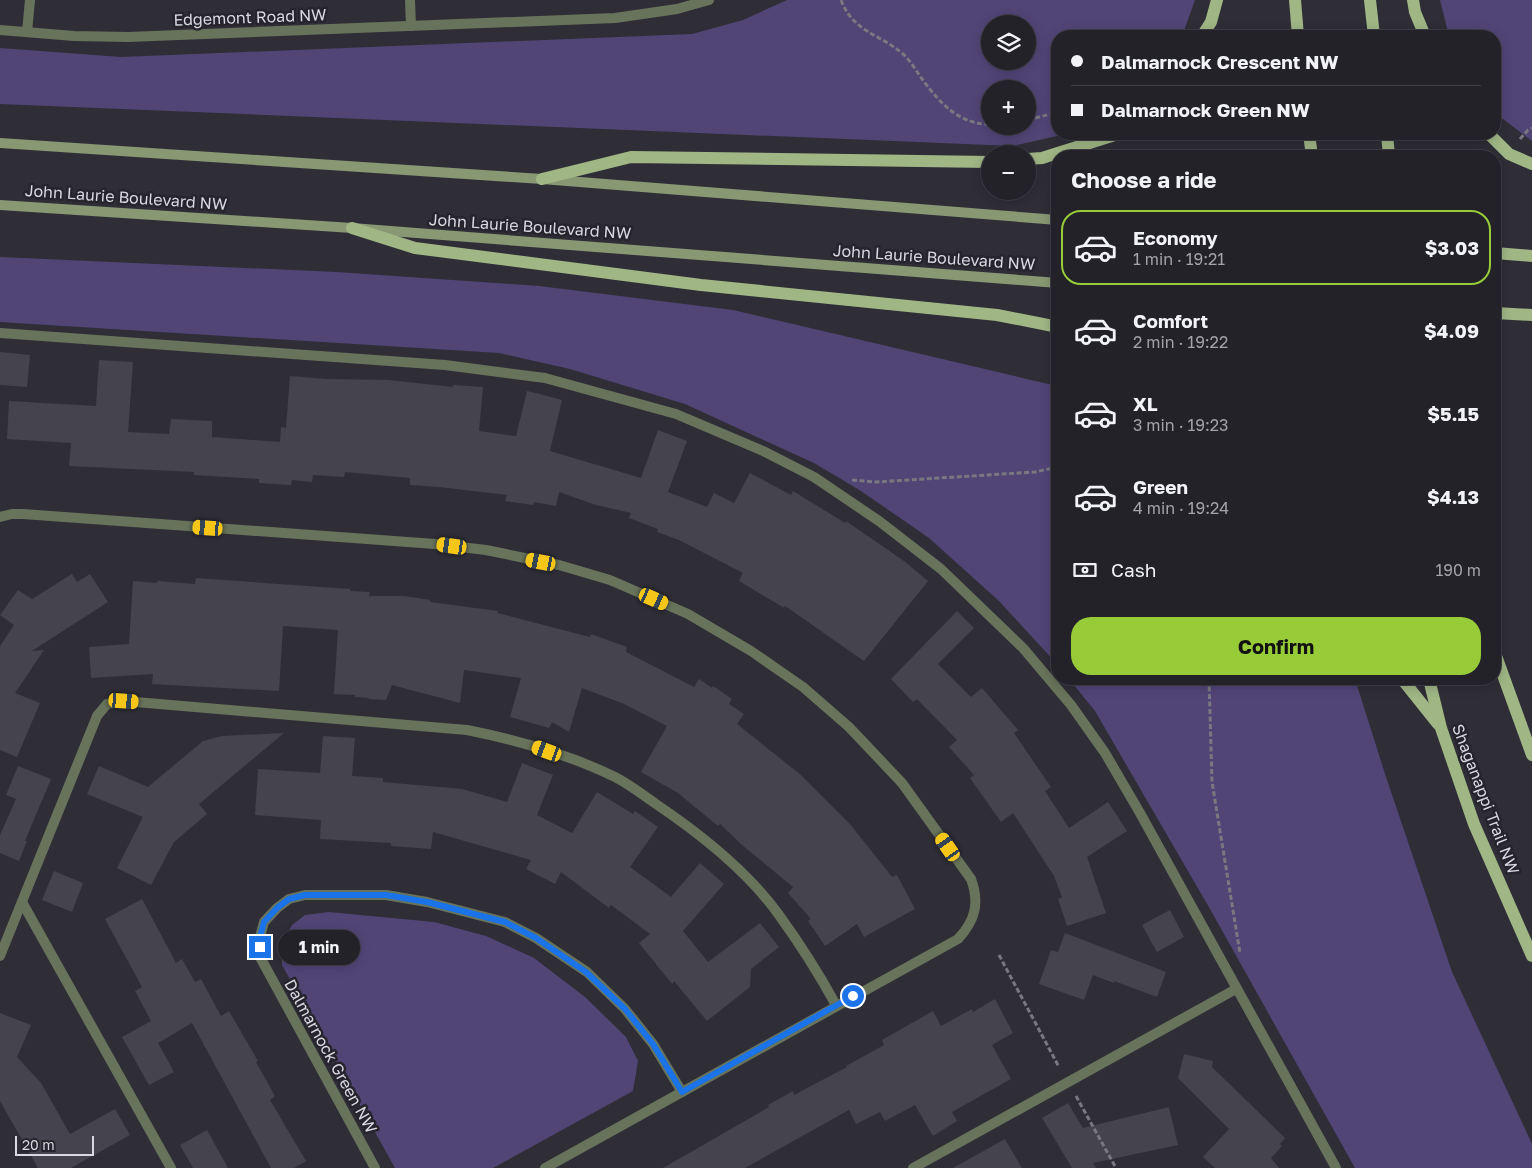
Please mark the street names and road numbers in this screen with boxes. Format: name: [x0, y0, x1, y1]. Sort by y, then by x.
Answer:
street label: Edgemont Road NW: [173, 4, 327, 30]
street label: John Laurie Boulevard NW: [24, 180, 228, 214]
street label: John Laurie Boulevard NW: [428, 209, 632, 243]
street label: John Laurie Boulevard NW: [832, 240, 1036, 274]
street label: Shaganappi Trail NW: [1448, 721, 1524, 877]
street label: Dalmarnock Green NW: [280, 975, 382, 1137]

